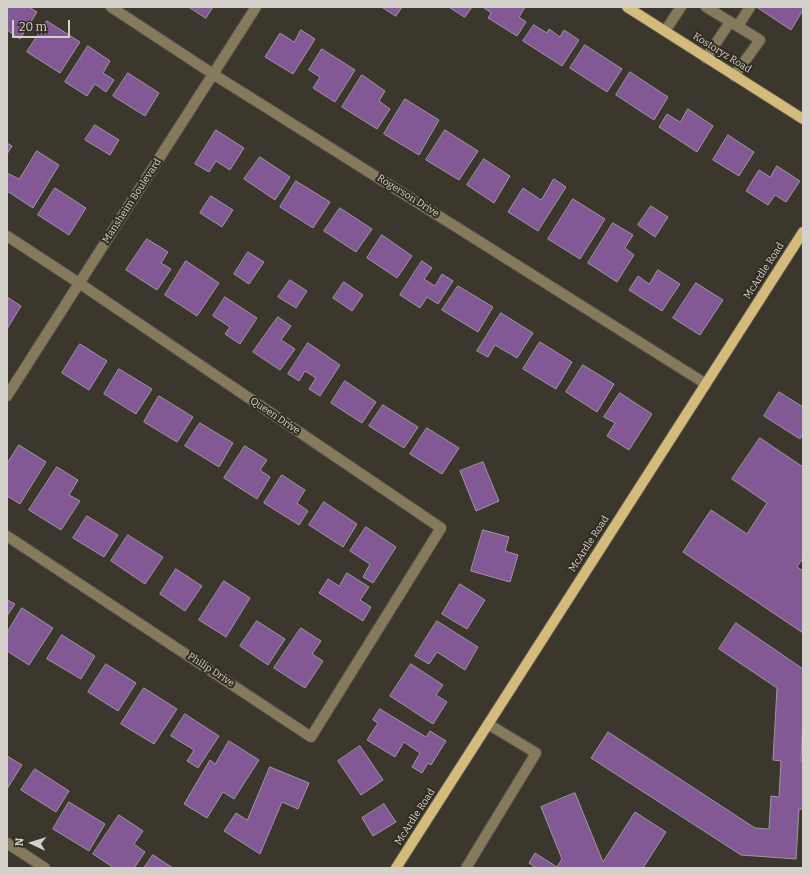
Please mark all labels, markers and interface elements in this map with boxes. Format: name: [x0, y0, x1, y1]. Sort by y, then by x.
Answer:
scale bar: [14, 12, 72, 38]
text: 20 m: [19, 20, 47, 34]
street label: Kostoryz Road: [691, 30, 753, 76]
street label: Mansheim Boulevard: [100, 156, 164, 246]
street label: Rogerson Drive: [375, 172, 441, 220]
street label: McArdle Road: [741, 241, 787, 301]
street label: Queen Drive: [248, 395, 302, 437]
street label: McArdle Road: [566, 514, 612, 574]
street label: Philip Drive: [185, 650, 237, 690]
street label: McArdle Road: [392, 787, 438, 847]
north arrow: [12, 823, 52, 863]
text: N: [13, 837, 26, 847]

